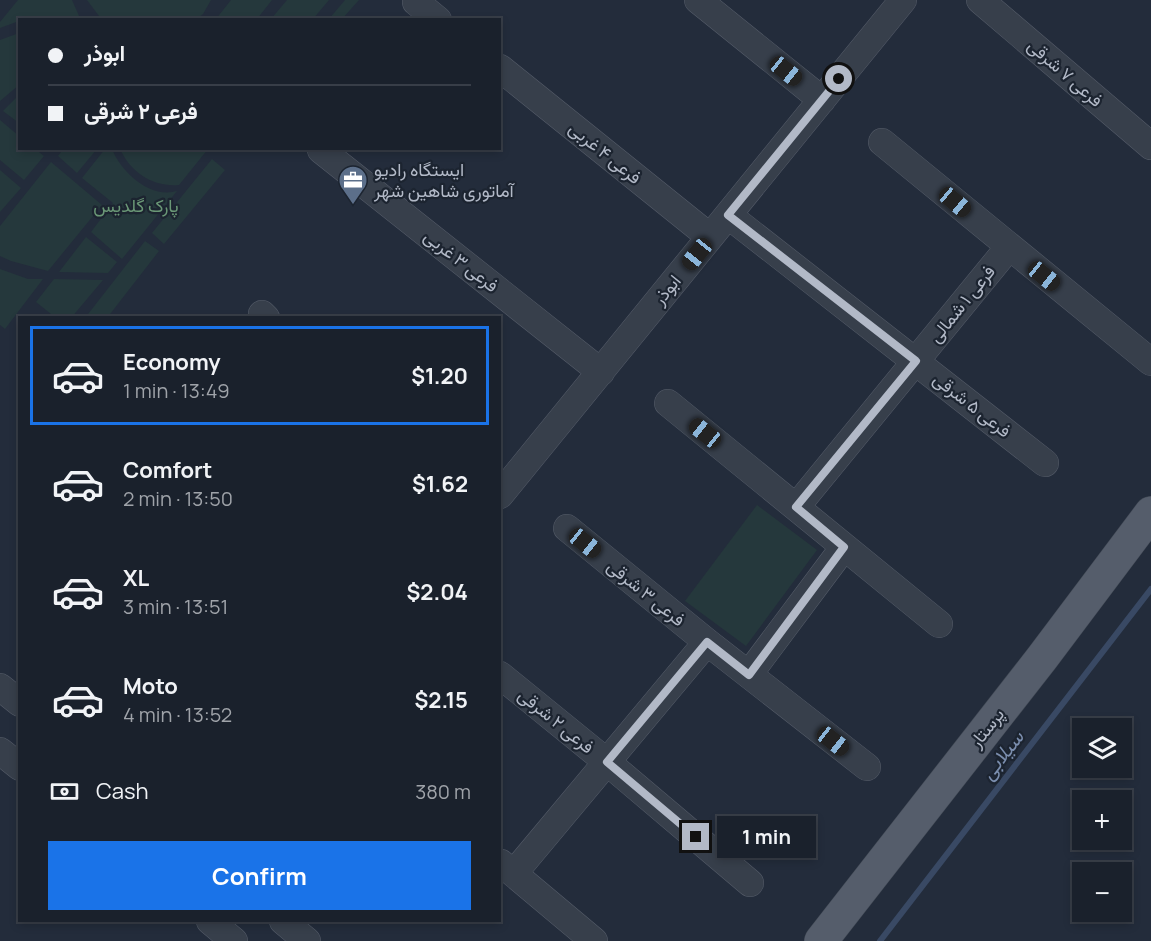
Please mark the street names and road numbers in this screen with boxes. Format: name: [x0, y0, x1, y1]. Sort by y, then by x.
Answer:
street label: فرعی ۷ شرقی: [1023, 33, 1108, 112]
street label: فرعی ۴ غربی: [564, 116, 647, 189]
street label: فرعی ۳ غربی: [419, 224, 504, 297]
street label: فرعی ۱ شمالی: [923, 260, 1000, 347]
street label: ابوذر: [646, 269, 686, 310]
street label: فرعی ۵ شرقی: [929, 366, 1016, 442]
street label: فرعی ۳ شرقی: [603, 553, 691, 631]
street label: فرعی ۲ شرقی: [514, 682, 600, 758]
street label: پرستار: [963, 703, 1010, 753]

